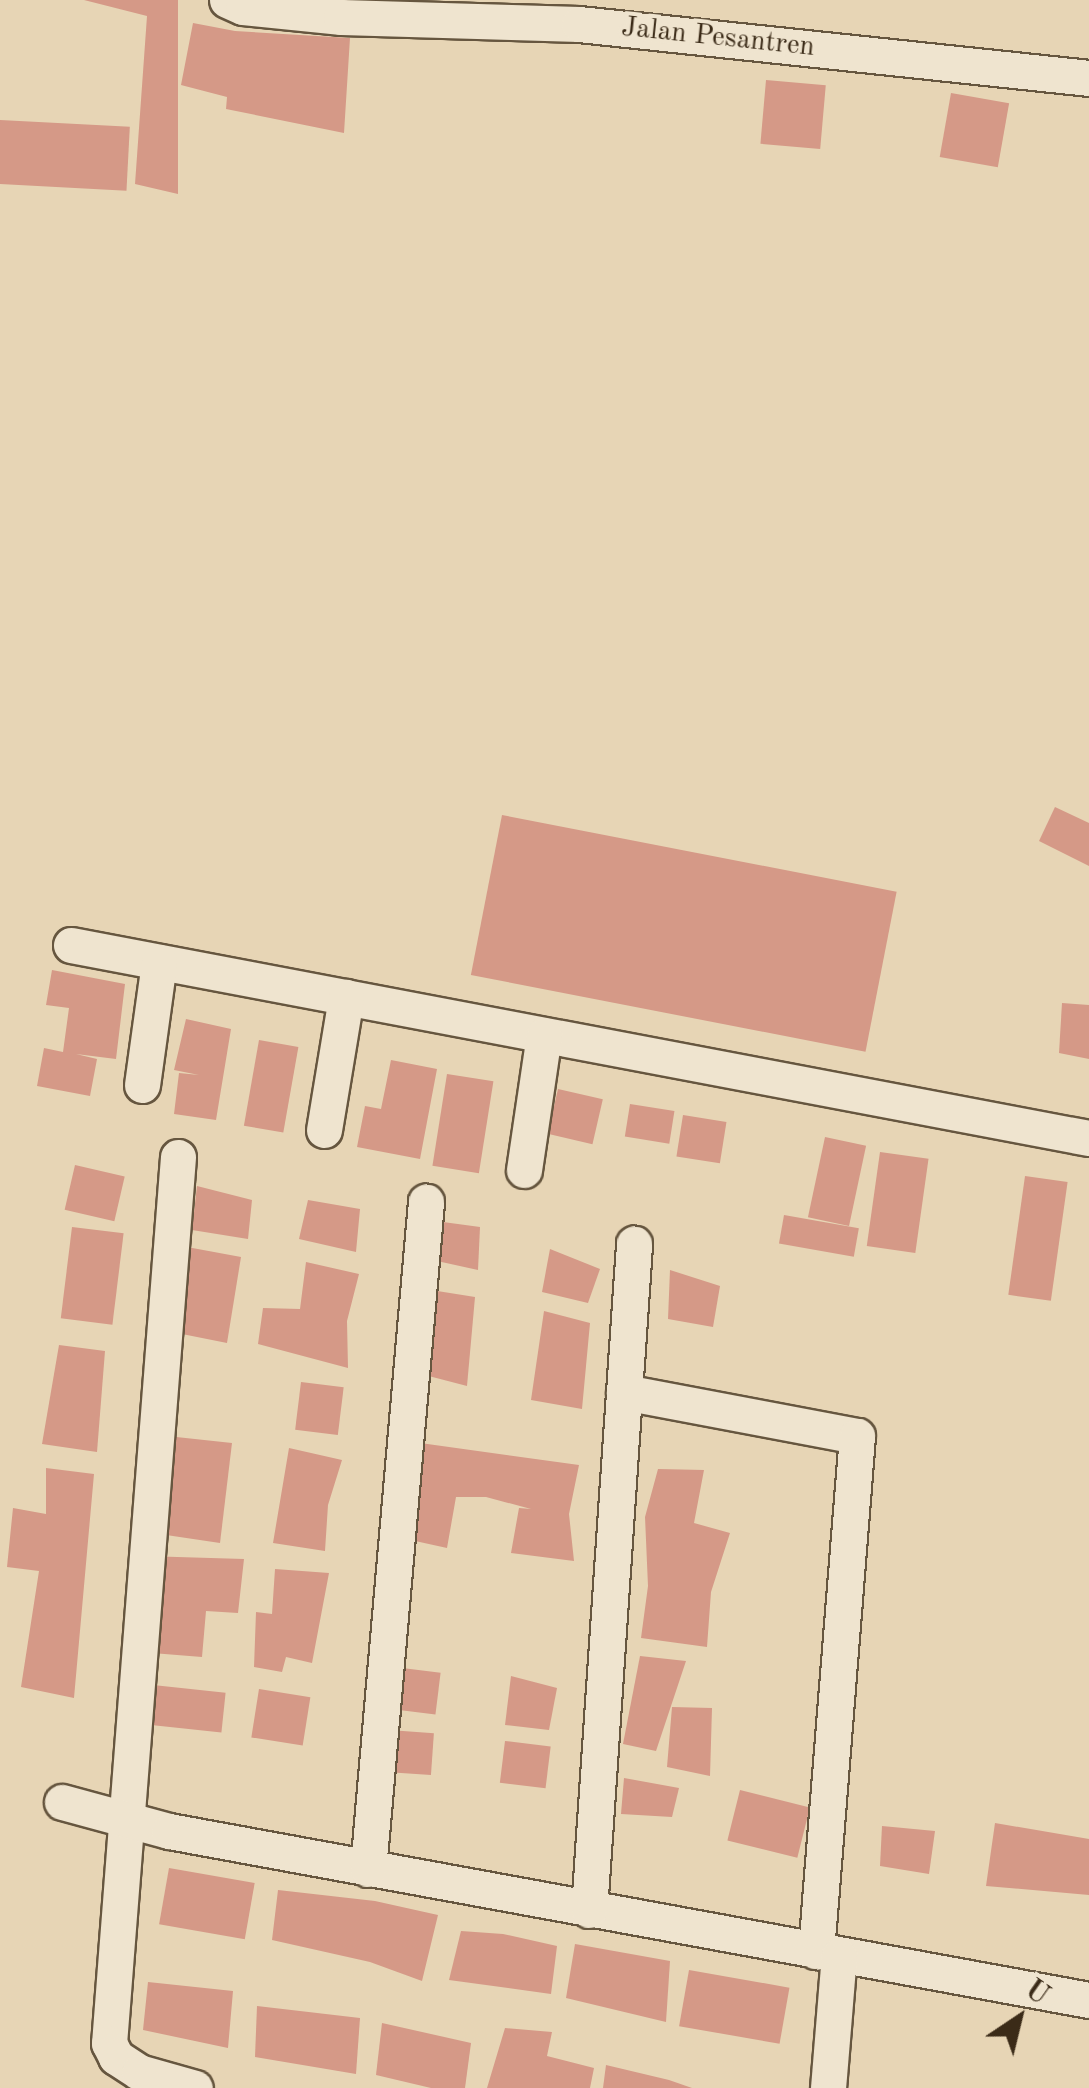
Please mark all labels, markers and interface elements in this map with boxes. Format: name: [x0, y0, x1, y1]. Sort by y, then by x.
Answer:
street label: Jalan Pesantren: [620, 11, 816, 65]
north arrow: [969, 1968, 1069, 2068]
text: U: [1019, 1976, 1053, 2011]

